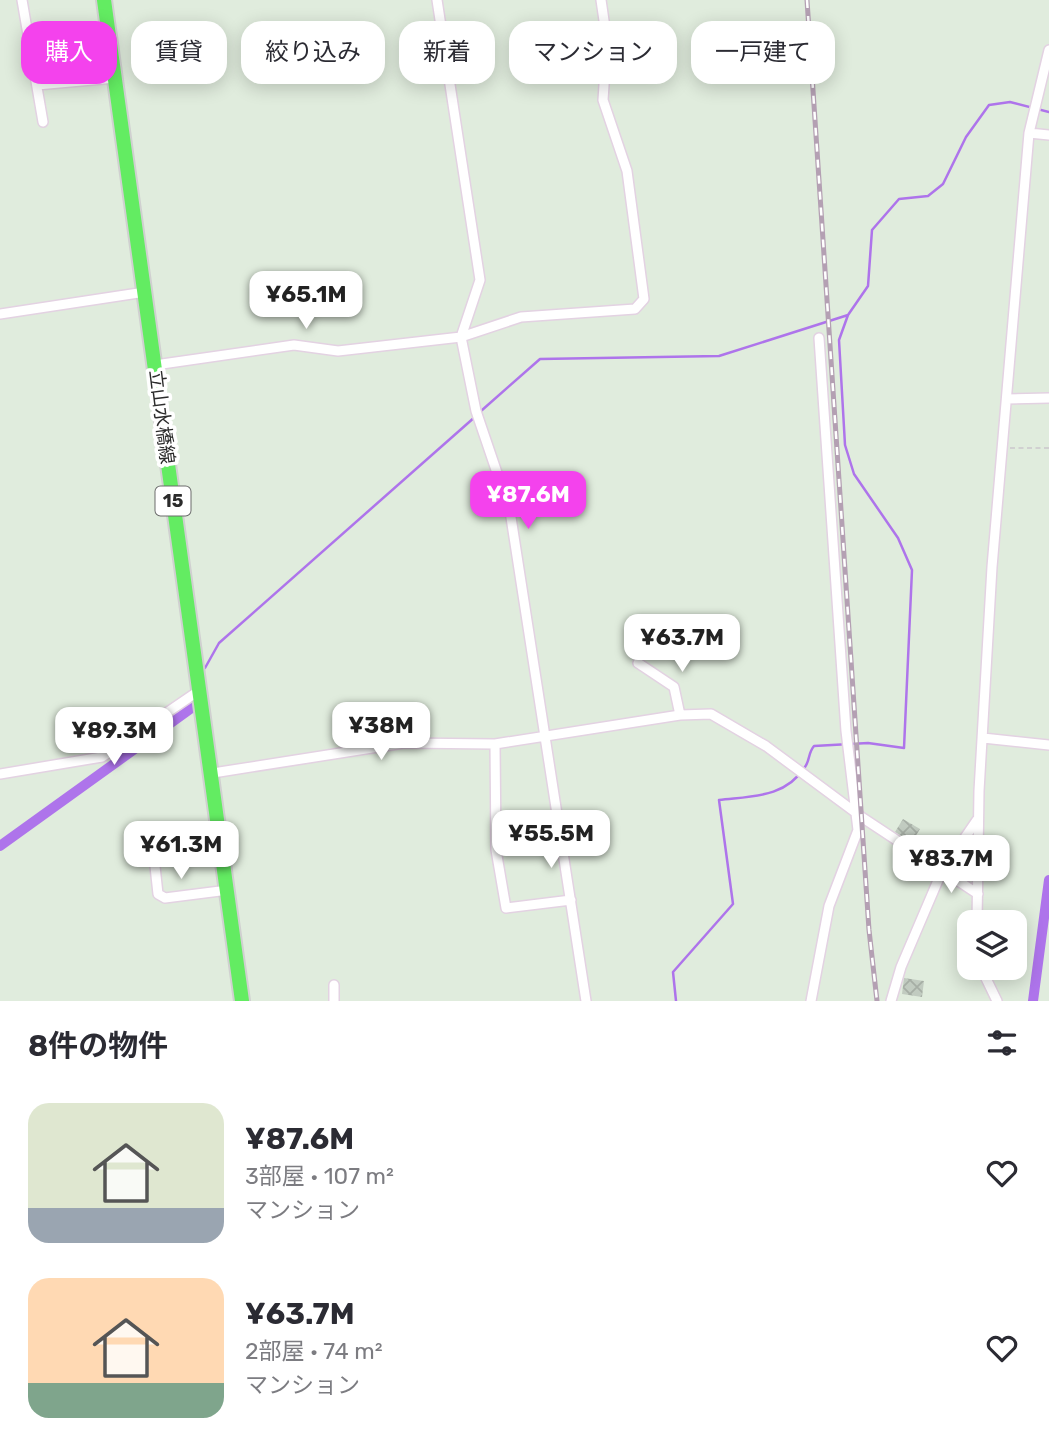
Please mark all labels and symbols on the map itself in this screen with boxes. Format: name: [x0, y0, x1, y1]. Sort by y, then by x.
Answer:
pin: ¥65.1M: [249, 272, 363, 331]
street label: 立山水橋線: [145, 368, 179, 466]
pin: ¥87.6M: [471, 472, 585, 531]
road number: 15: [156, 486, 190, 516]
pin: ¥63.7M: [625, 614, 739, 674]
pin: ¥38M: [340, 702, 422, 762]
pin: ¥89.3M: [57, 708, 171, 767]
pin: ¥55.5M: [494, 810, 608, 870]
pin: ¥61.3M: [124, 822, 238, 881]
pin: ¥83.7M: [894, 836, 1008, 895]

